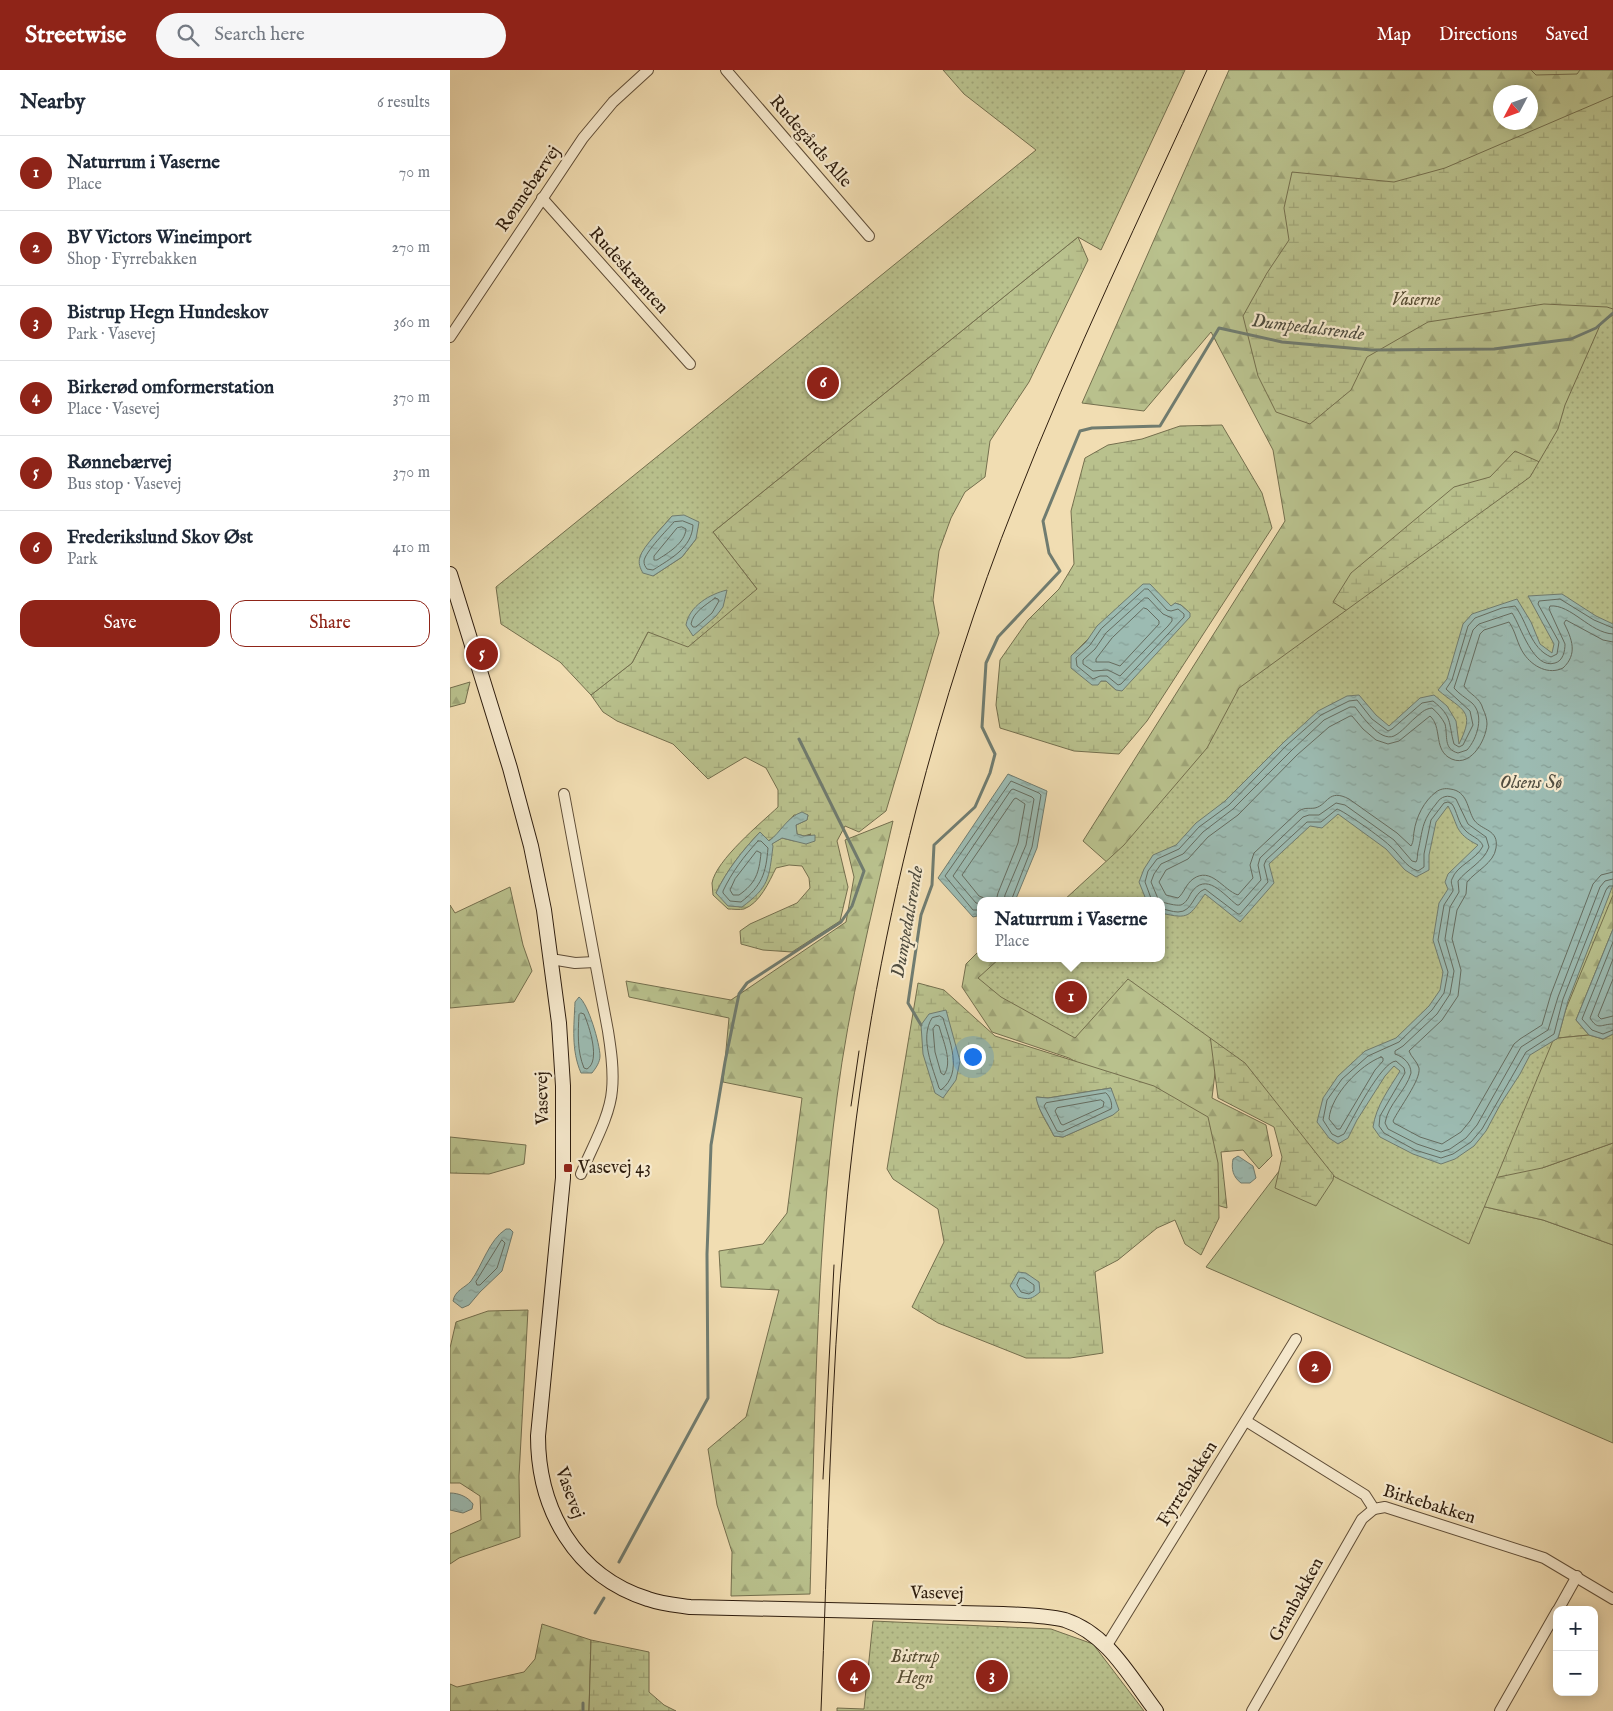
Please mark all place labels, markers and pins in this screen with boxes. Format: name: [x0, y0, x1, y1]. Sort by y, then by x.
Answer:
pin: 6: [807, 364, 839, 402]
pin: 5: [466, 635, 498, 673]
pin: 1: [1055, 978, 1087, 1016]
place label: Vasevej 43: [577, 1157, 651, 1180]
marker: Vasevej 43: [562, 1162, 574, 1174]
pin: 2: [1299, 1348, 1331, 1386]
pin: 4: [838, 1657, 870, 1695]
pin: 3: [976, 1657, 1008, 1695]

